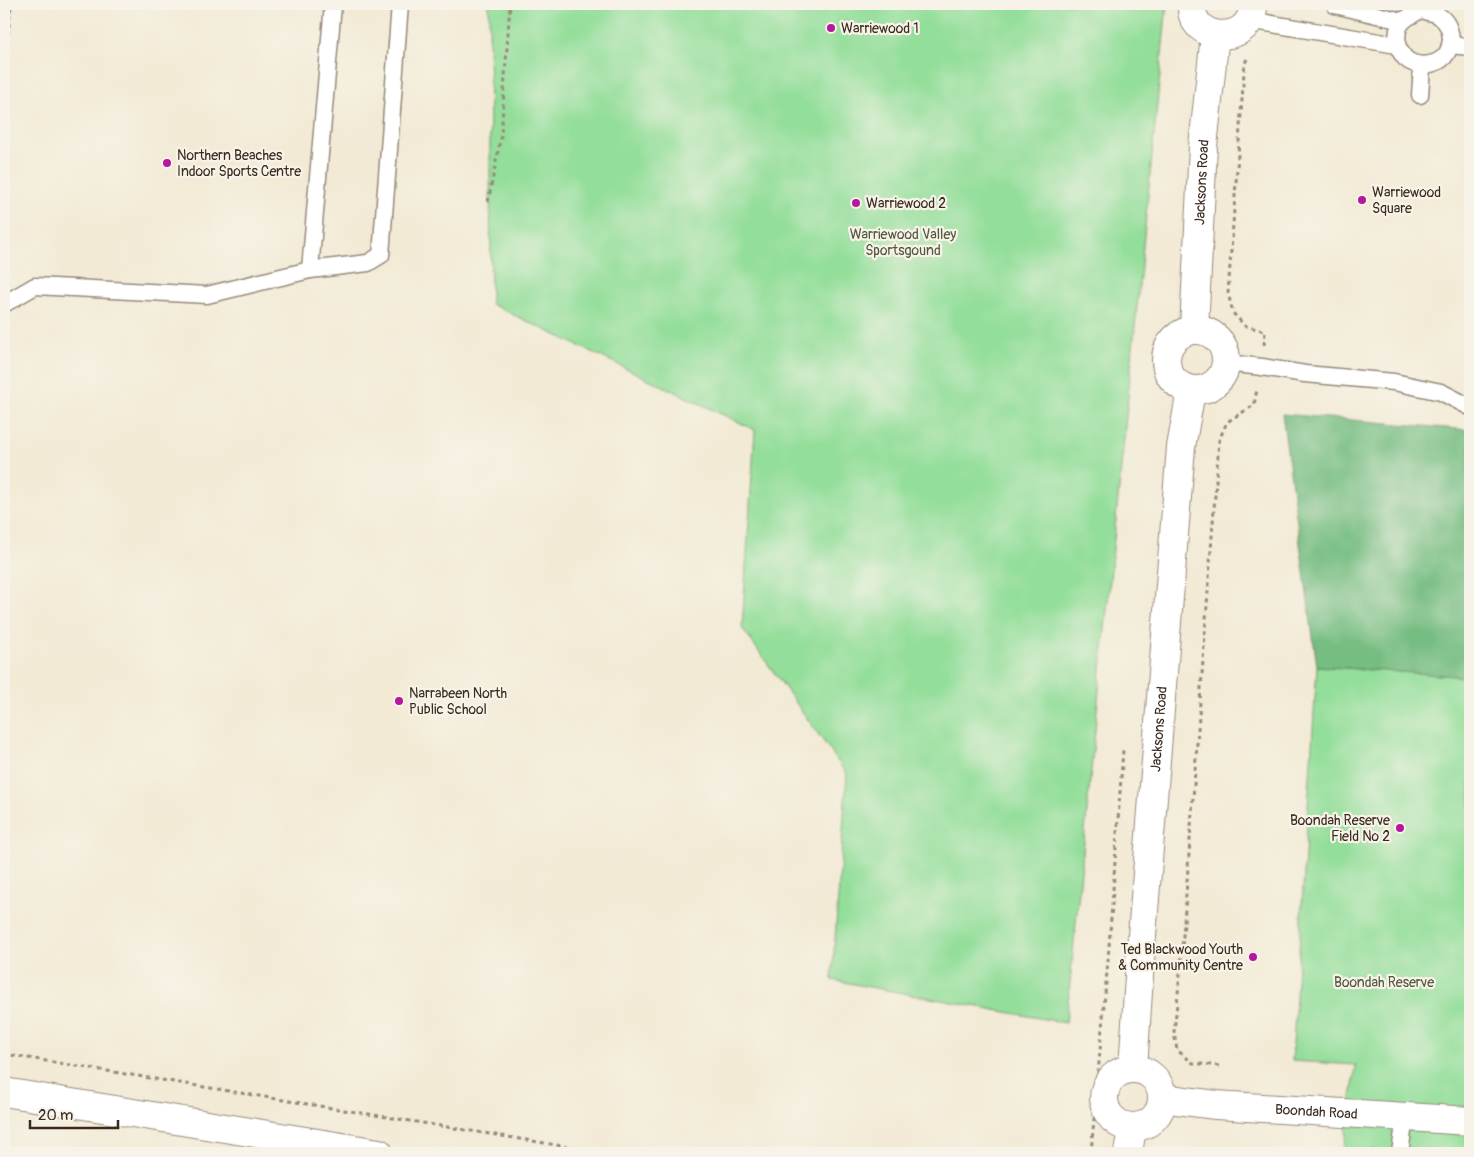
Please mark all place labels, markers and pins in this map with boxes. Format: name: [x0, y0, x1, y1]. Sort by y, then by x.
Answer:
place label: Warriewood 1: [841, 20, 919, 37]
marker: Warriewood 1: [825, 22, 837, 34]
place label: Northern Beaches Indoor Sports Centre: [177, 147, 301, 180]
marker: Northern Beaches Indoor Sports Centre: [161, 157, 173, 169]
place label: Warriewood Square: [1372, 184, 1441, 217]
marker: Warriewood Square: [1356, 194, 1368, 206]
place label: Warriewood 2: [866, 195, 946, 212]
marker: Warriewood 2: [850, 197, 862, 209]
place label: Narrabeen North Public School: [409, 685, 507, 718]
marker: Narrabeen North Public School: [393, 695, 405, 707]
place label: Boondah Reserve Field No 2: [1290, 812, 1390, 845]
marker: Boondah Reserve Field No 2: [1394, 822, 1406, 834]
place label: Ted Blackwood Youth & Community Centre: [1118, 941, 1243, 974]
marker: Ted Blackwood Youth & Community Centre: [1247, 951, 1259, 963]

